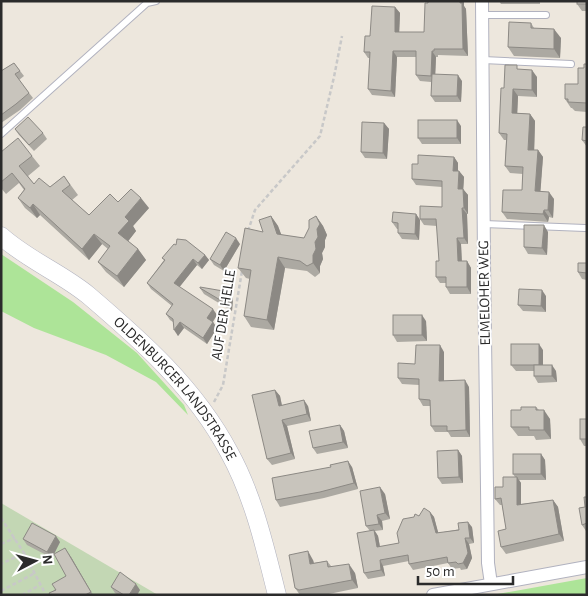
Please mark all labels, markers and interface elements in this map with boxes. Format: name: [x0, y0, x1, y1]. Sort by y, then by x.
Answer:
street label: ELMELOHER WEG: [476, 240, 493, 346]
street label: AUF DER HELLE: [209, 269, 238, 362]
street label: OLDENBURGER LANDSTRASSE: [111, 314, 239, 463]
north arrow: [10, 536, 60, 586]
text: N: [39, 554, 54, 565]
scale bar: [418, 554, 513, 586]
text: 50 m: [426, 564, 455, 579]

